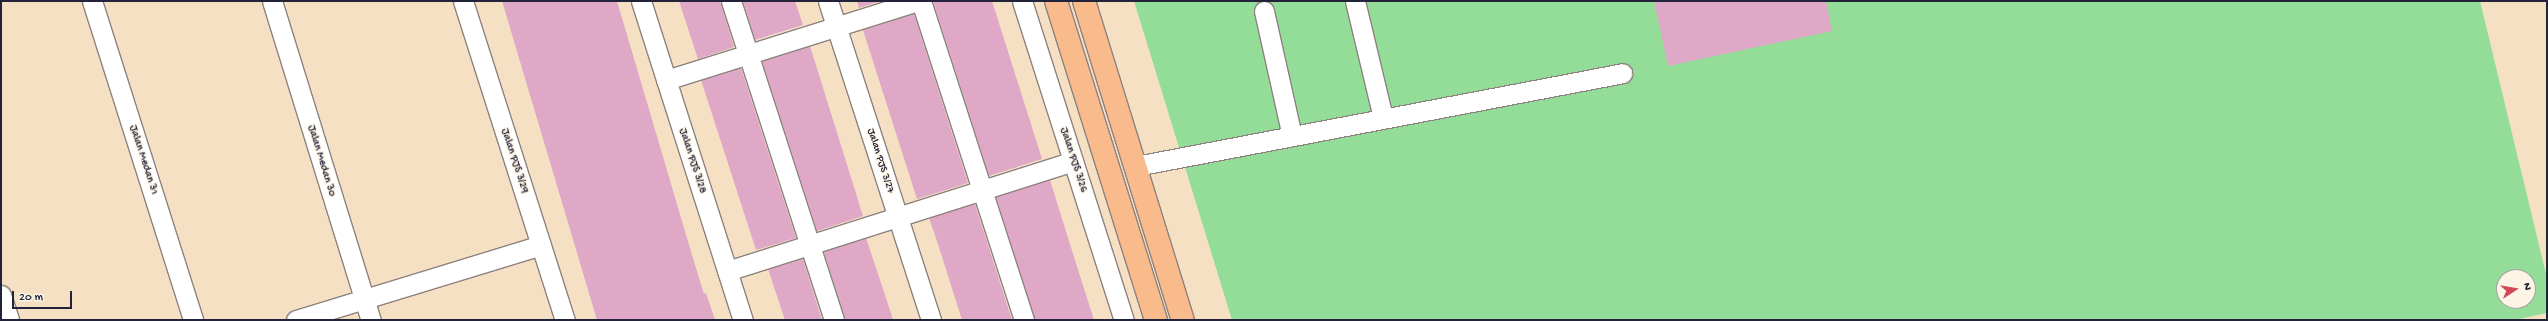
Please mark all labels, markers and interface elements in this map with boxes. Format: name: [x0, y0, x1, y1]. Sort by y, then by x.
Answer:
street label: Jalan Medan 31: [126, 124, 160, 196]
street label: Jalan Medan 30: [304, 124, 338, 198]
street label: Jalan PJS 3/26: [1056, 126, 1090, 194]
street label: Jalan PJS 3/29: [497, 127, 531, 195]
street label: Jalan PJS 3/28: [675, 127, 709, 195]
street label: Jalan PJS 3/27: [863, 127, 897, 195]
north arrow: [2496, 269, 2536, 309]
text: N: [2520, 282, 2533, 291]
scale bar: [14, 283, 74, 309]
text: 20 m: [19, 291, 43, 305]

